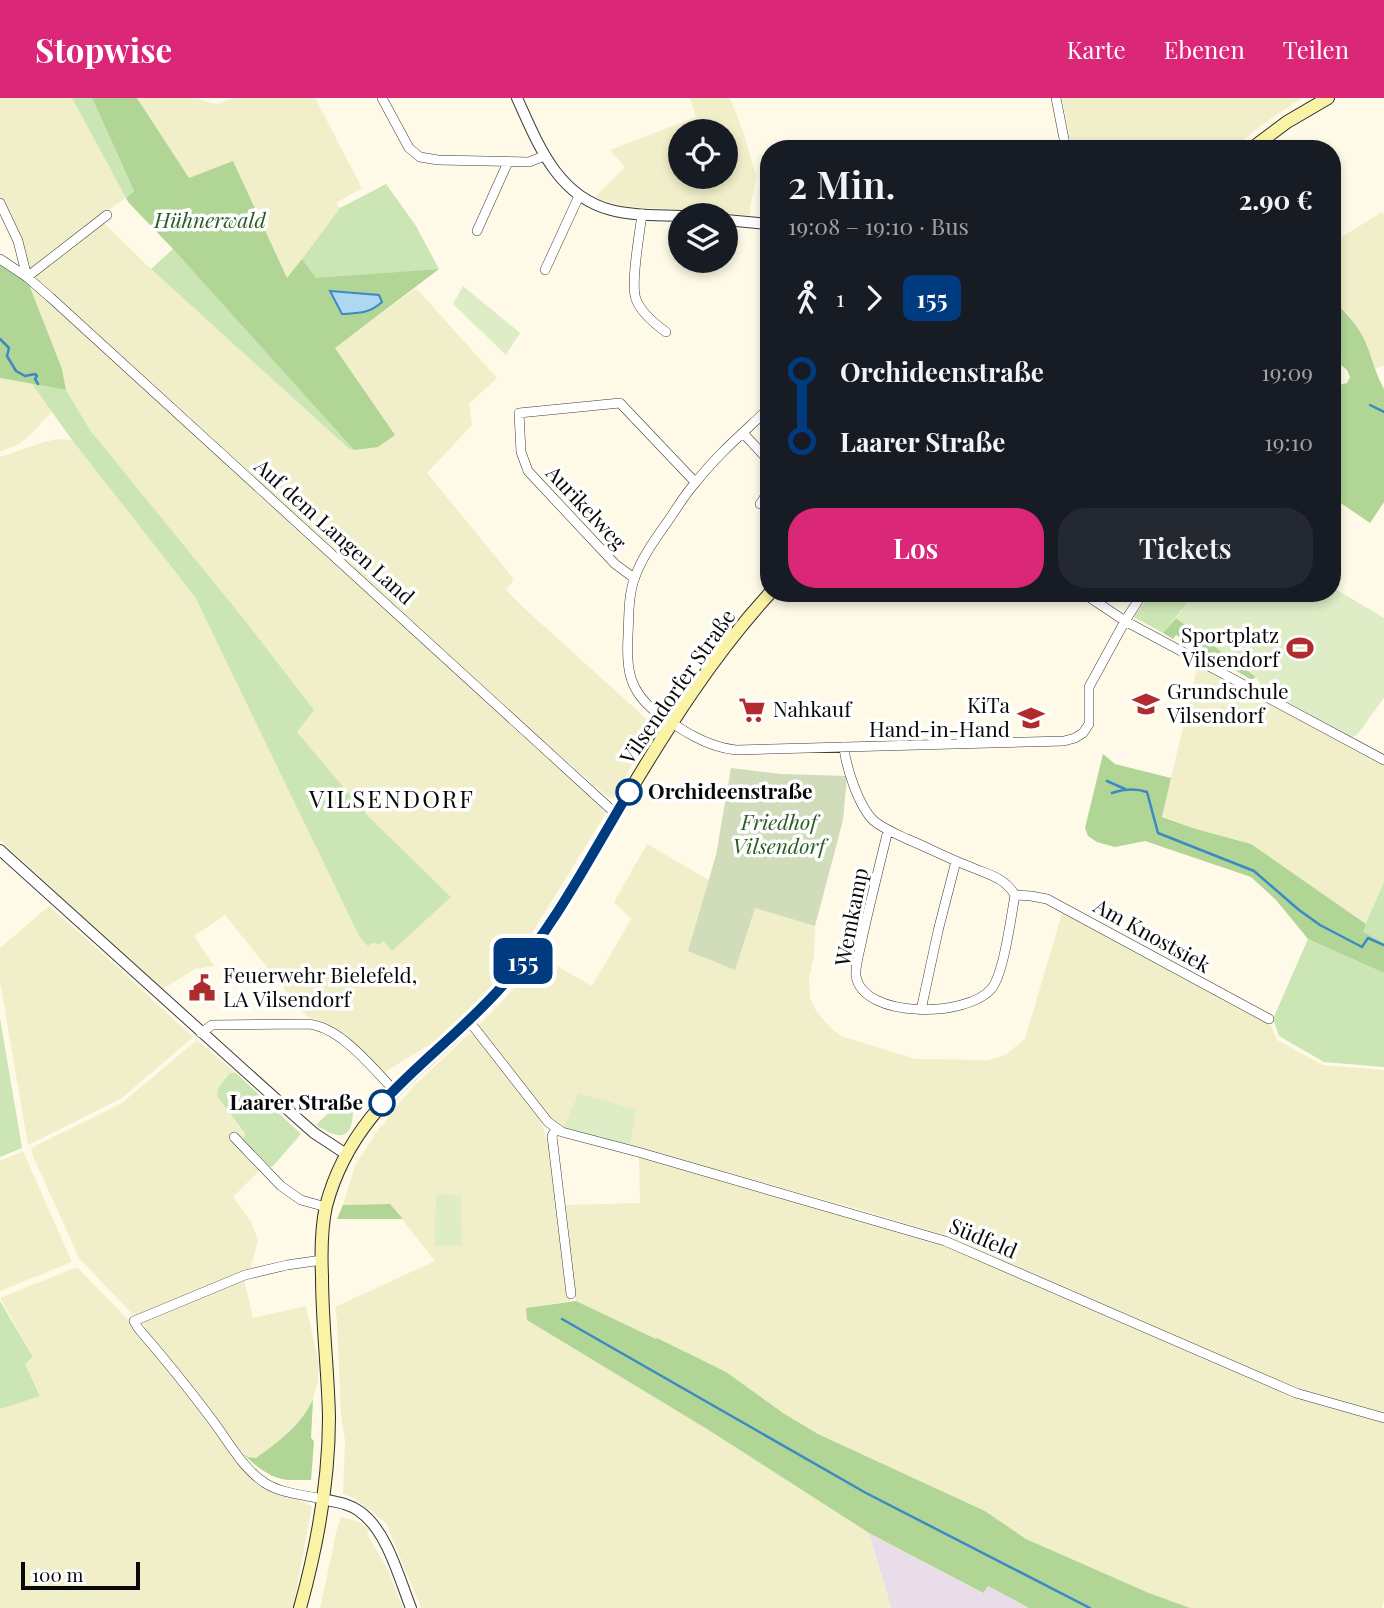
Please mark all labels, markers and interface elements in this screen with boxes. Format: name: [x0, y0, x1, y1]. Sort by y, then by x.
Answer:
text: Stopwise: [35, 27, 172, 71]
text: Karte: [1067, 33, 1126, 65]
text: Ebenen: [1164, 33, 1245, 65]
text: Teilen: [1283, 33, 1349, 65]
map controls: [668, 119, 738, 273]
button: locate: [668, 119, 738, 189]
text: 2 Min.: [788, 158, 896, 209]
text: 2.90 €: [1239, 182, 1313, 217]
button: layers: [668, 203, 738, 273]
park label: Hühnerwald: [153, 205, 266, 233]
text: 19:08 – 19:10 · Bus: [788, 210, 969, 241]
icon: walk: [788, 279, 826, 317]
icon: forward: [855, 279, 893, 317]
text: 1: [836, 282, 845, 313]
text: 155: [917, 282, 947, 314]
text: Orchideenstraße: [840, 354, 1044, 389]
text: 19:09: [1261, 356, 1313, 387]
text: Laarer Straße: [840, 424, 1005, 459]
text: 19:10: [1264, 426, 1313, 457]
street label: Auf dem Langen Land: [249, 451, 421, 610]
street label: Aurikelweg: [541, 458, 634, 555]
button: Los: [788, 508, 1044, 588]
button: Tickets: [1058, 508, 1313, 588]
street label: Vilsendorfer Straße: [612, 603, 740, 770]
place label: Sportplatz Vilsendorf: [1181, 620, 1281, 672]
sports icon: Sportplatz Vilsendorf: [1285, 633, 1315, 663]
place label: Grundschule Vilsendorf: [1166, 676, 1289, 728]
school or university icon: Grundschule Vilsendorf: [1131, 689, 1161, 719]
place label: KiTa Hand-in-Hand: [869, 690, 1011, 742]
place label: Nahkauf: [773, 694, 853, 722]
supermarket icon: Nahkauf: [737, 695, 767, 725]
school or university icon: KiTa Hand-in-Hand: [1016, 703, 1046, 733]
place label: Orchideenstraße: [648, 776, 813, 804]
marker: Orchideenstraße: [616, 779, 642, 805]
district label: VILSENDORF: [308, 782, 475, 814]
park label: Friedhof Vilsendorf: [733, 807, 829, 859]
street label: Wemkamp: [827, 865, 873, 969]
street label: Am Knostsiek: [1089, 890, 1217, 978]
line badge: 155: [483, 938, 563, 984]
text: 155: [508, 945, 538, 977]
place label: Feuerwehr Bielefeld, LA Vilsendorf: [223, 960, 417, 1012]
public building icon: Feuerwehr Bielefeld, LA Vilsendorf: [187, 973, 217, 1003]
place label: Laarer Straße: [229, 1087, 363, 1115]
marker: Laarer Straße: [369, 1090, 395, 1116]
street label: Südfeld: [946, 1210, 1022, 1264]
scale bar: [21, 1559, 140, 1591]
text: 100 m: [32, 1561, 83, 1587]

